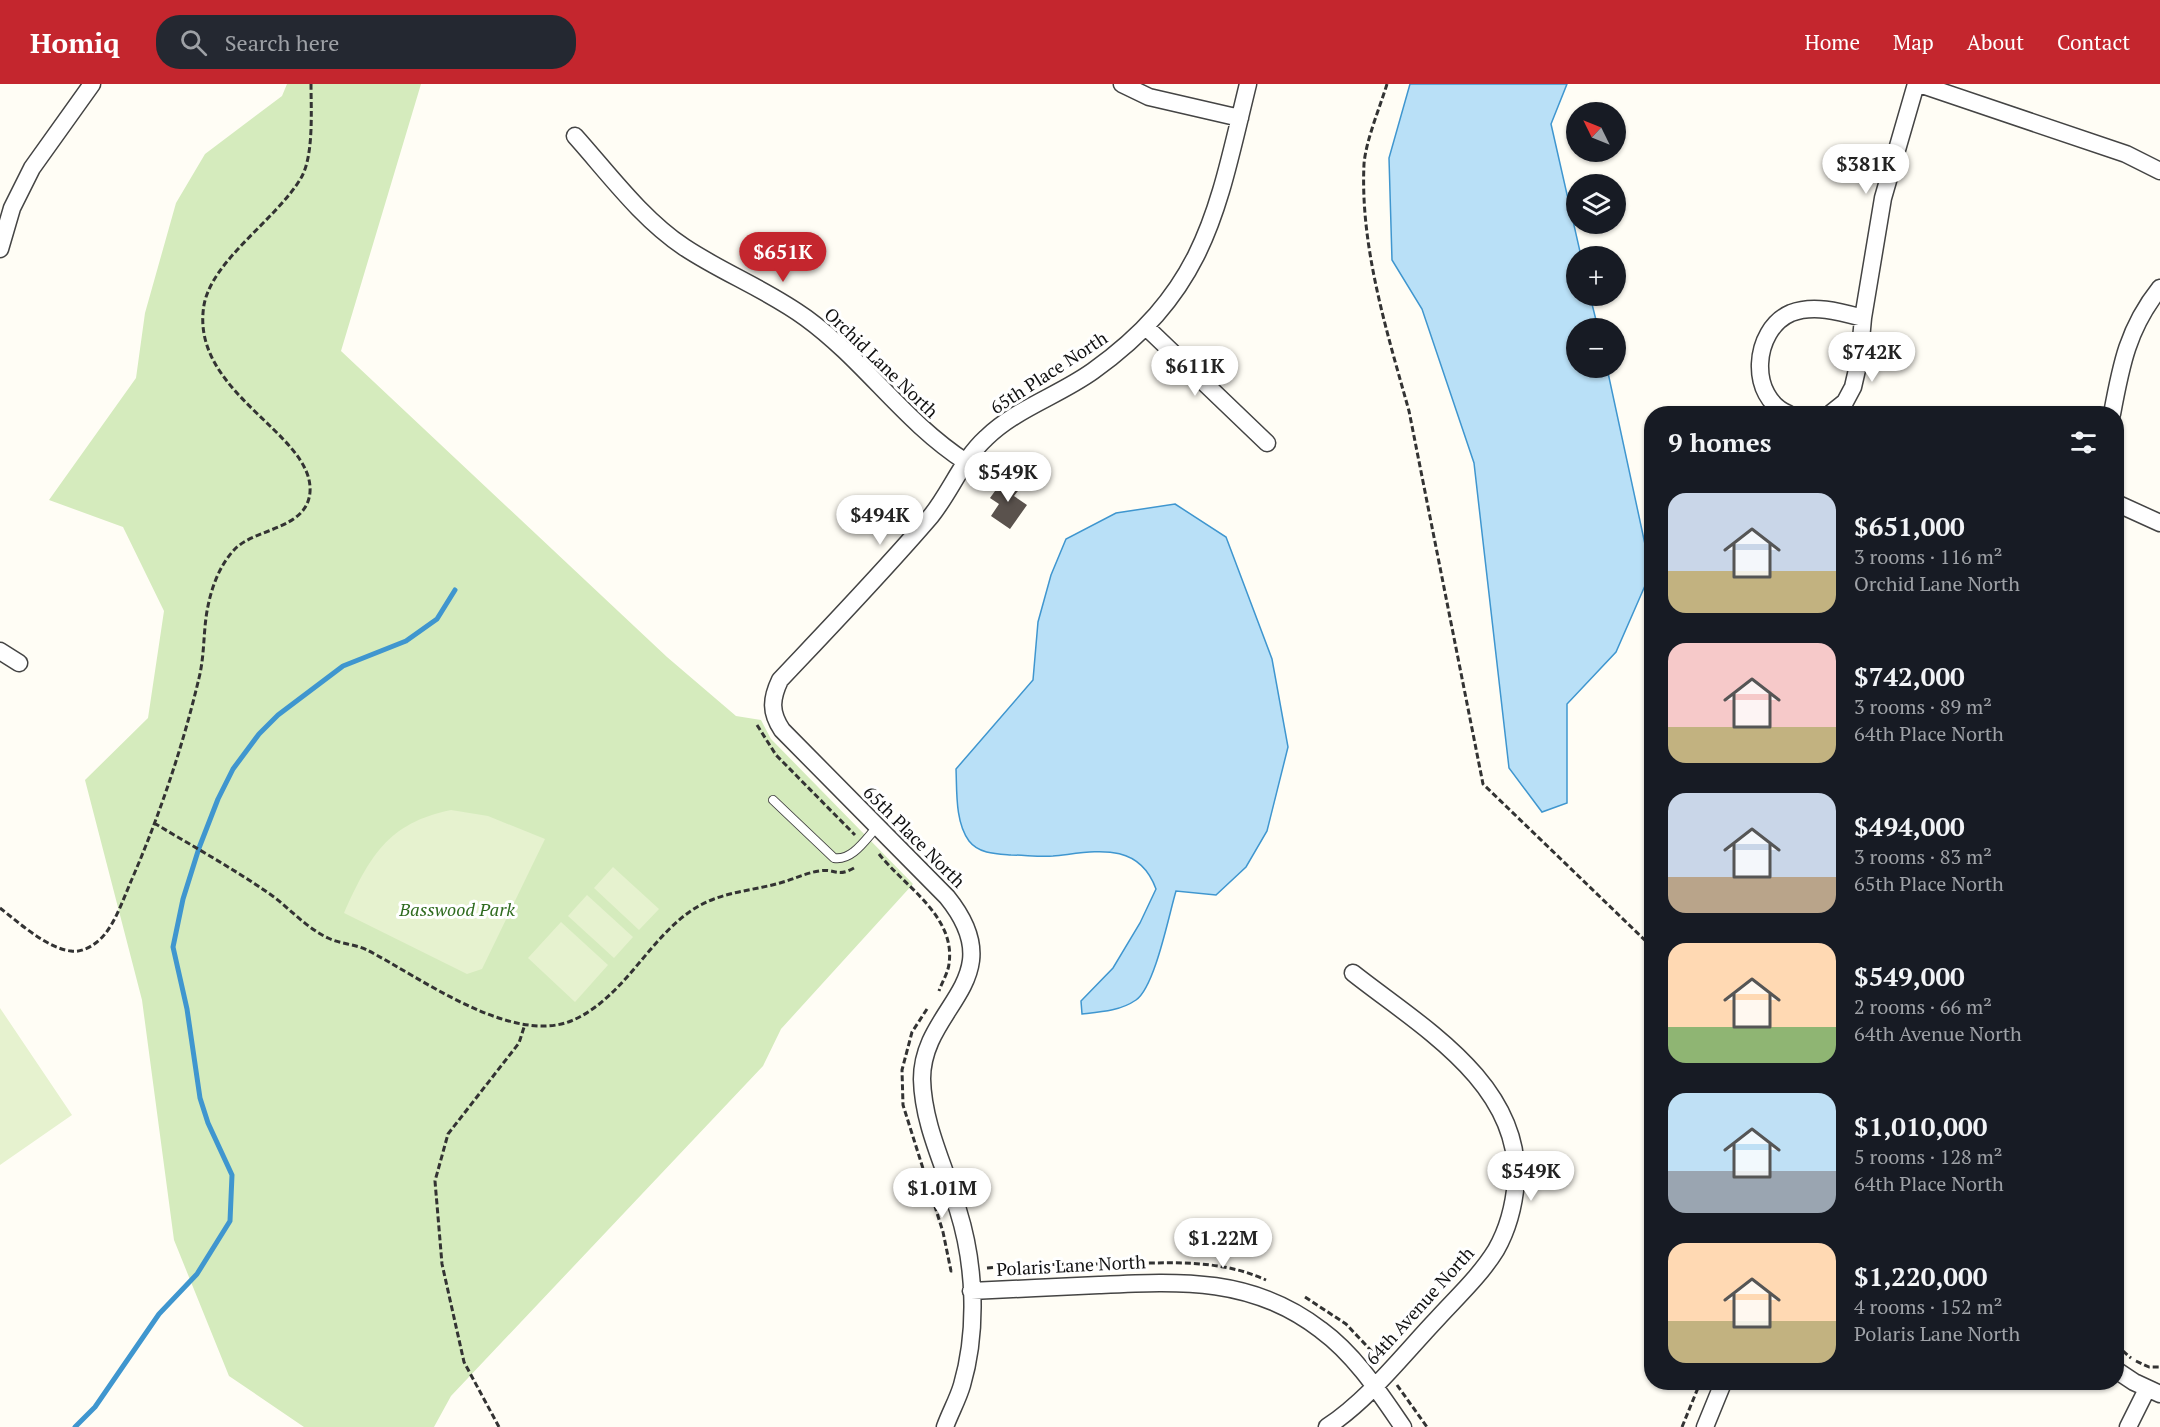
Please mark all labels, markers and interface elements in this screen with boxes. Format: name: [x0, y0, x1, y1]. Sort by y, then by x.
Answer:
search box: [156, 15, 576, 69]
text: Homiq: [30, 24, 120, 61]
icon: search: [177, 26, 210, 59]
text: Search here: [225, 28, 339, 57]
text: Home: [1804, 28, 1860, 56]
text: Map: [1893, 28, 1934, 56]
text: About: [1967, 28, 2024, 56]
text: Contact: [2057, 28, 2130, 56]
north arrow: [1566, 102, 1626, 162]
map controls: [1566, 102, 1626, 378]
pin: $381K: [1824, 144, 1908, 195]
text: $381K: [1836, 150, 1896, 177]
button: layers: [1566, 174, 1626, 234]
pin: $651K: [741, 232, 825, 283]
text: $651K: [753, 238, 813, 265]
button: +: [1566, 246, 1626, 306]
street label: Orchid Lane North: [820, 302, 944, 423]
button: −: [1566, 318, 1626, 378]
street label: 65th Place North: [985, 325, 1112, 419]
pin: $742K: [1830, 332, 1914, 383]
text: $742K: [1842, 338, 1902, 365]
pin: $611K: [1153, 346, 1237, 397]
text: $611K: [1165, 352, 1225, 379]
text: 9 homes: [1668, 425, 1772, 459]
icon: filters: [2067, 426, 2100, 459]
pin: $549K: [966, 452, 1050, 503]
text: $549K: [978, 458, 1038, 485]
pin: $494K: [838, 495, 922, 546]
text: $494K: [850, 501, 910, 528]
text: $651,000: [1854, 509, 1965, 543]
icon: home: [1716, 517, 1788, 589]
text: 3 rooms · 116 m²: [1854, 543, 2002, 570]
text: Orchid Lane North: [1854, 570, 2020, 597]
text: $742,000: [1854, 659, 1965, 693]
icon: home: [1716, 667, 1788, 739]
text: 3 rooms · 89 m²: [1854, 693, 1992, 720]
text: 64th Place North: [1854, 720, 2004, 747]
street label: 65th Place North: [859, 780, 971, 893]
text: $494,000: [1854, 809, 1965, 843]
icon: home: [1716, 817, 1788, 889]
text: 3 rooms · 83 m²: [1854, 843, 1992, 870]
text: 65th Place North: [1854, 870, 2004, 897]
park label: Basswood Park: [398, 897, 515, 921]
text: $549,000: [1854, 959, 1965, 993]
icon: home: [1716, 967, 1788, 1039]
text: 2 rooms · 66 m²: [1854, 993, 1992, 1020]
text: 64th Avenue North: [1854, 1020, 2022, 1047]
text: $1,010,000: [1854, 1109, 1987, 1143]
icon: home: [1716, 1117, 1788, 1189]
text: 5 rooms · 128 m²: [1854, 1143, 2002, 1170]
pin: $549K: [1489, 1151, 1573, 1202]
text: $549K: [1501, 1157, 1561, 1184]
pin: $1.01M: [893, 1168, 991, 1219]
text: 64th Place North: [1854, 1170, 2004, 1197]
text: $1.01M: [907, 1174, 977, 1201]
pin: $1.22M: [1174, 1218, 1272, 1269]
text: $1.22M: [1188, 1224, 1258, 1251]
street label: 64th Avenue North: [1360, 1241, 1479, 1369]
street label: Polaris Lane North: [996, 1249, 1147, 1281]
text: $1,220,000: [1854, 1259, 1987, 1293]
icon: home: [1716, 1267, 1788, 1339]
text: 4 rooms · 152 m²: [1854, 1293, 2002, 1320]
text: Polaris Lane North: [1854, 1320, 2020, 1347]

